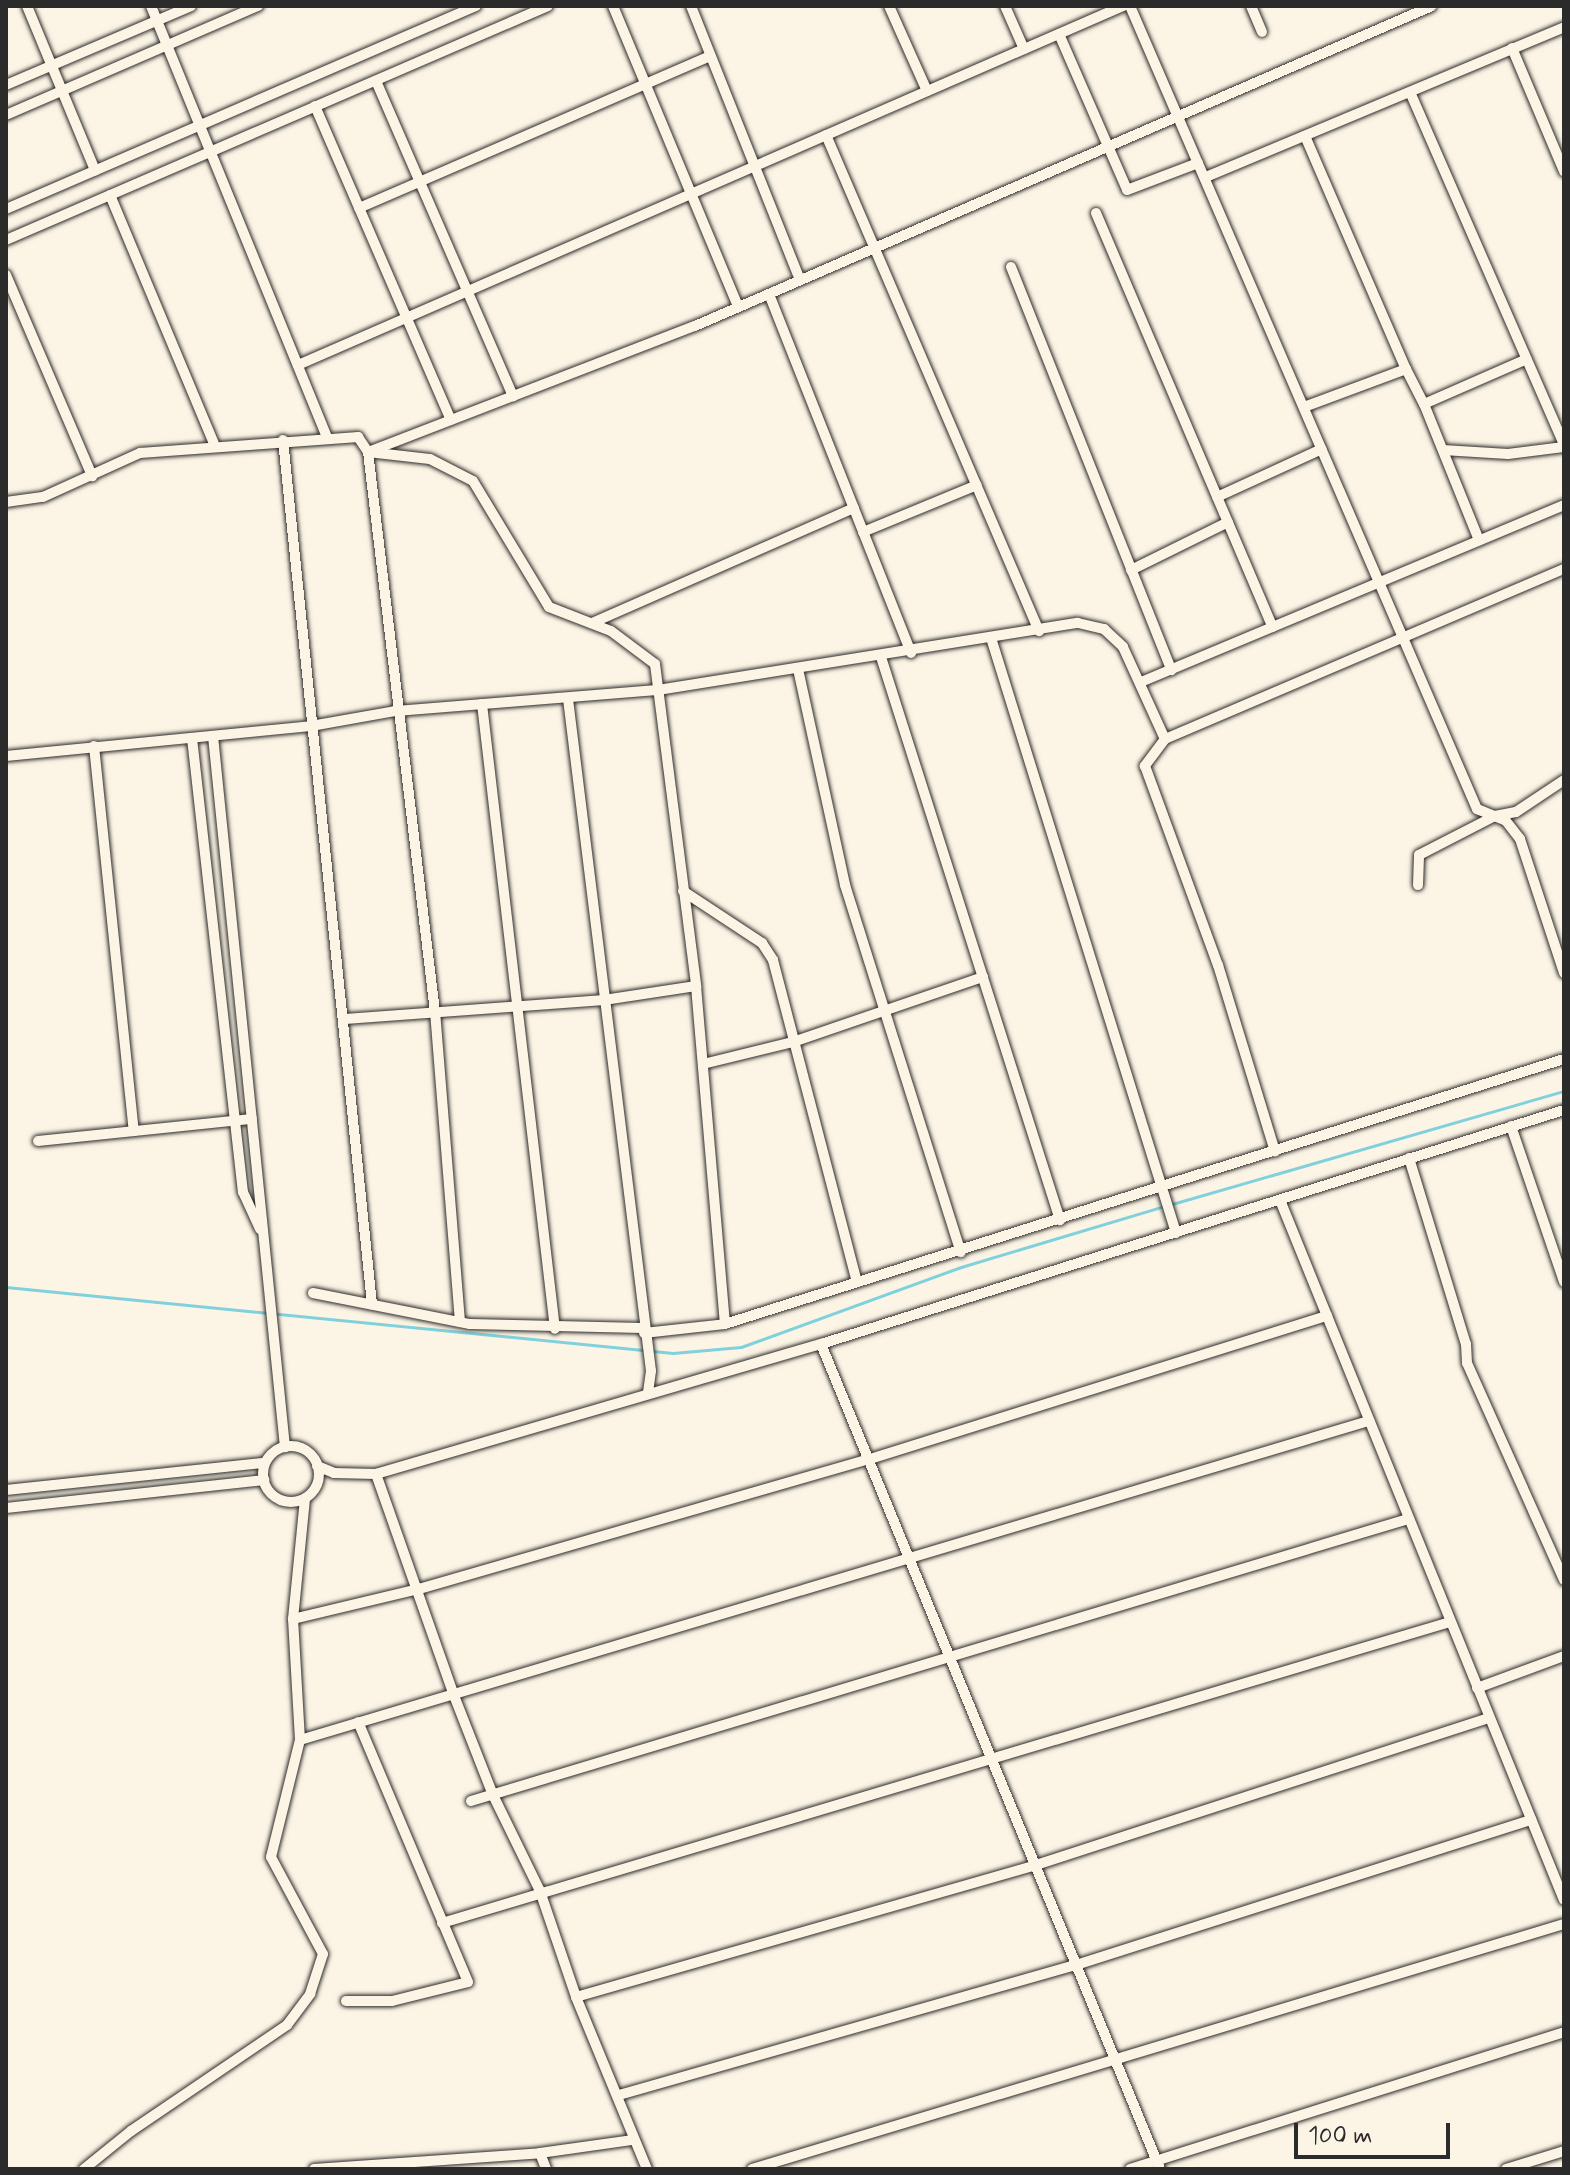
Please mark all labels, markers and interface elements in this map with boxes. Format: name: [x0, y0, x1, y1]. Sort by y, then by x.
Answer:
scale bar: [1298, 2107, 1454, 2157]
text: 100 m: [1308, 2121, 1372, 2152]

